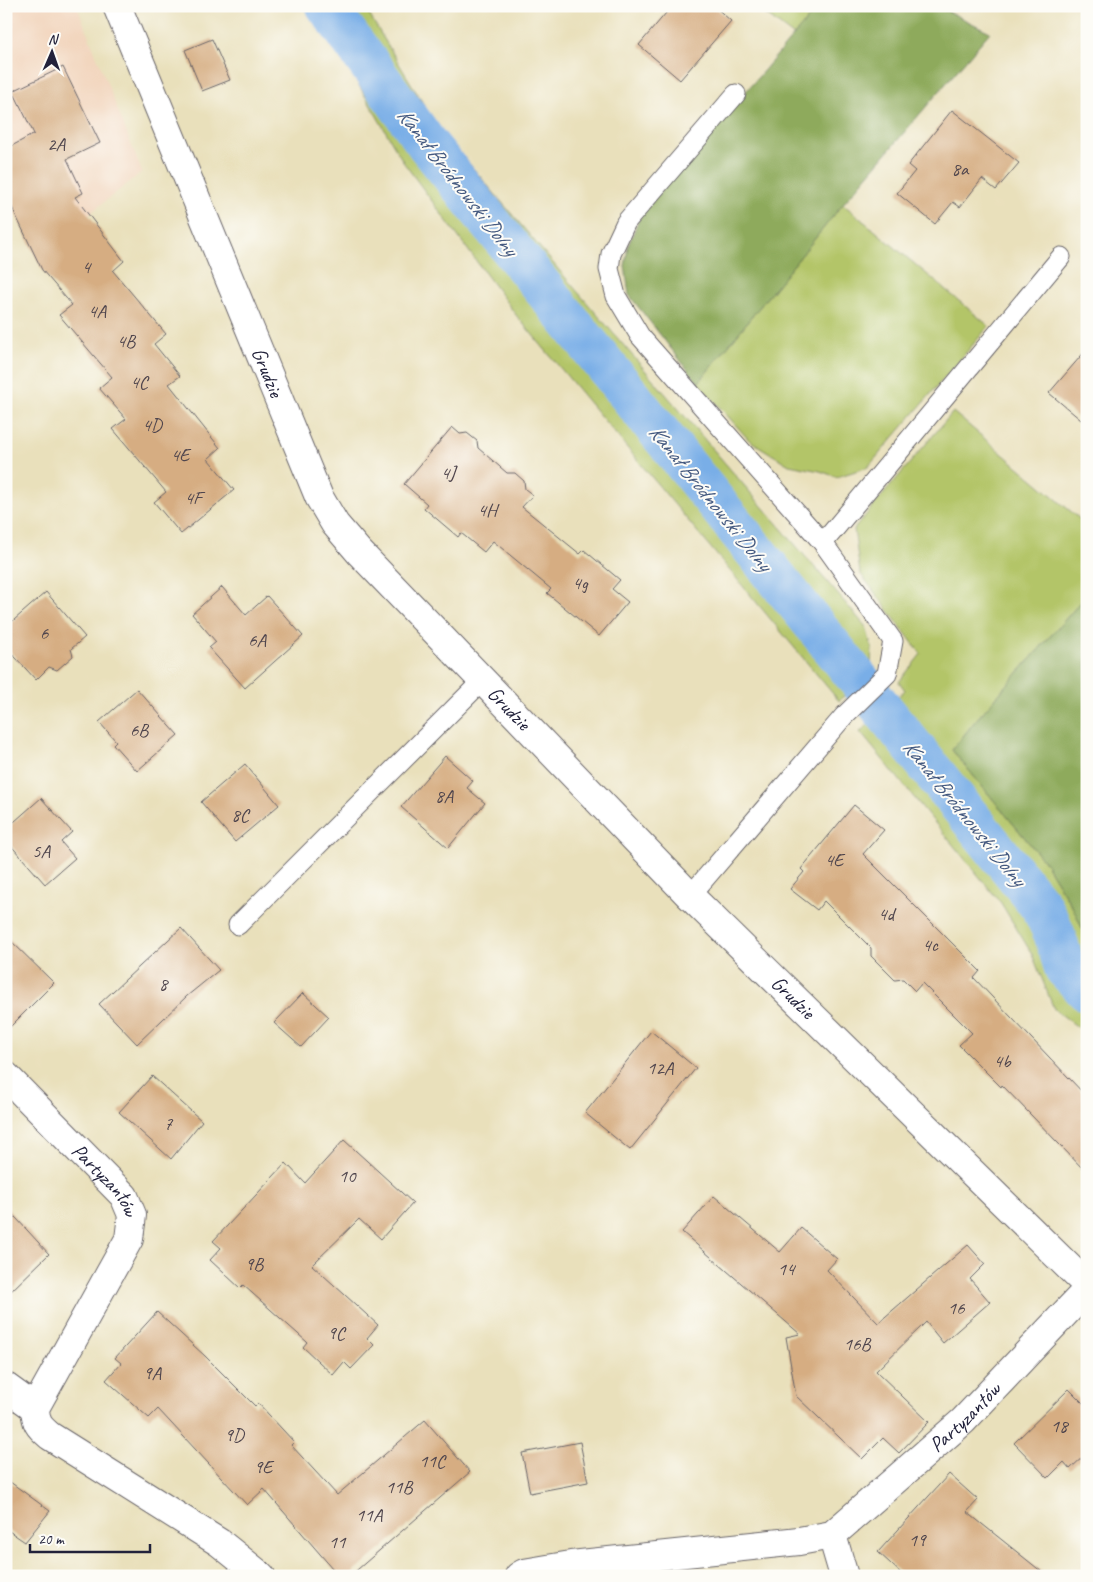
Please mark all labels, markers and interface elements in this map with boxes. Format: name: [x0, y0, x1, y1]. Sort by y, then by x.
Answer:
north arrow: [28, 28, 78, 78]
text: N: [48, 31, 59, 48]
water label: Kanał Bródnowski Dolny: [391, 102, 526, 264]
house number: 2A: [47, 132, 67, 156]
house number: 8a: [952, 157, 970, 181]
house number: 4: [82, 255, 93, 279]
house number: 4A: [88, 299, 108, 323]
house number: 4B: [117, 329, 136, 353]
street label: Grudzie: [246, 344, 290, 402]
house number: 4C: [130, 370, 150, 394]
house number: 4D: [142, 413, 164, 437]
water label: Kanał Bródnowski Dolny: [643, 419, 780, 579]
house number: 4E: [171, 443, 192, 467]
house number: 4J: [441, 461, 458, 485]
house number: 4F: [184, 486, 206, 510]
house number: 4H: [477, 498, 500, 522]
house number: 4g: [572, 571, 589, 595]
house number: 6: [40, 621, 50, 645]
house number: 6A: [248, 628, 268, 652]
street label: Grudzie: [482, 681, 537, 737]
house number: 6B: [130, 718, 149, 742]
water label: Kanał Bródnowski Dolny: [897, 734, 1034, 894]
house number: 8A: [435, 784, 455, 808]
house number: 8C: [231, 803, 251, 827]
house number: 5A: [32, 839, 52, 863]
house number: 4E: [825, 848, 846, 872]
house number: 4d: [878, 902, 898, 926]
house number: 4c: [922, 933, 939, 957]
street label: Grudzie: [766, 970, 821, 1025]
house number: 8: [159, 972, 170, 996]
house number: 4b: [994, 1049, 1012, 1073]
house number: 12A: [647, 1056, 675, 1080]
house number: 7: [164, 1112, 174, 1136]
street label: Partyzantów: [66, 1138, 145, 1222]
house number: 10: [338, 1164, 357, 1188]
house number: 9B: [245, 1252, 264, 1276]
house number: 14: [777, 1257, 797, 1281]
house number: 16: [947, 1296, 966, 1320]
house number: 9C: [327, 1321, 347, 1345]
house number: 16B: [844, 1332, 872, 1356]
house number: 9A: [143, 1361, 163, 1385]
street label: Partyzantów: [924, 1375, 1007, 1458]
house number: 18: [1050, 1414, 1070, 1438]
house number: 9D: [224, 1423, 246, 1447]
house number: 11C: [419, 1449, 447, 1473]
house number: 9E: [254, 1455, 275, 1479]
house number: 11B: [386, 1475, 414, 1499]
house number: 11A: [356, 1503, 384, 1527]
scale bar: [30, 1522, 150, 1554]
house number: 19: [908, 1528, 927, 1552]
text: 20 m: [38, 1530, 65, 1549]
house number: 11: [328, 1530, 347, 1554]

